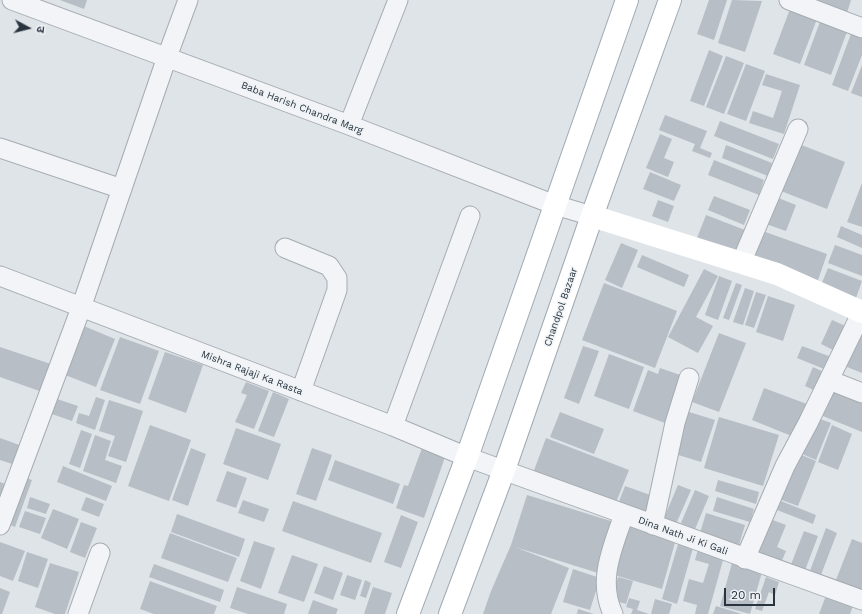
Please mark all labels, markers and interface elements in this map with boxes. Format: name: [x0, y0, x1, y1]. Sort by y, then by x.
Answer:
north arrow: [8, 8, 48, 48]
text: उ: [34, 26, 47, 34]
street label: Baba Harish Chandra Marg: [239, 79, 365, 137]
street label: Chandpol Bazaar: [542, 266, 580, 348]
street label: Mishra Rajaji Ka Rasta: [199, 348, 305, 398]
street label: Dina Nath Ji Ki Gali: [637, 514, 729, 558]
scale bar: [726, 580, 777, 606]
text: 20 m: [731, 588, 761, 602]

